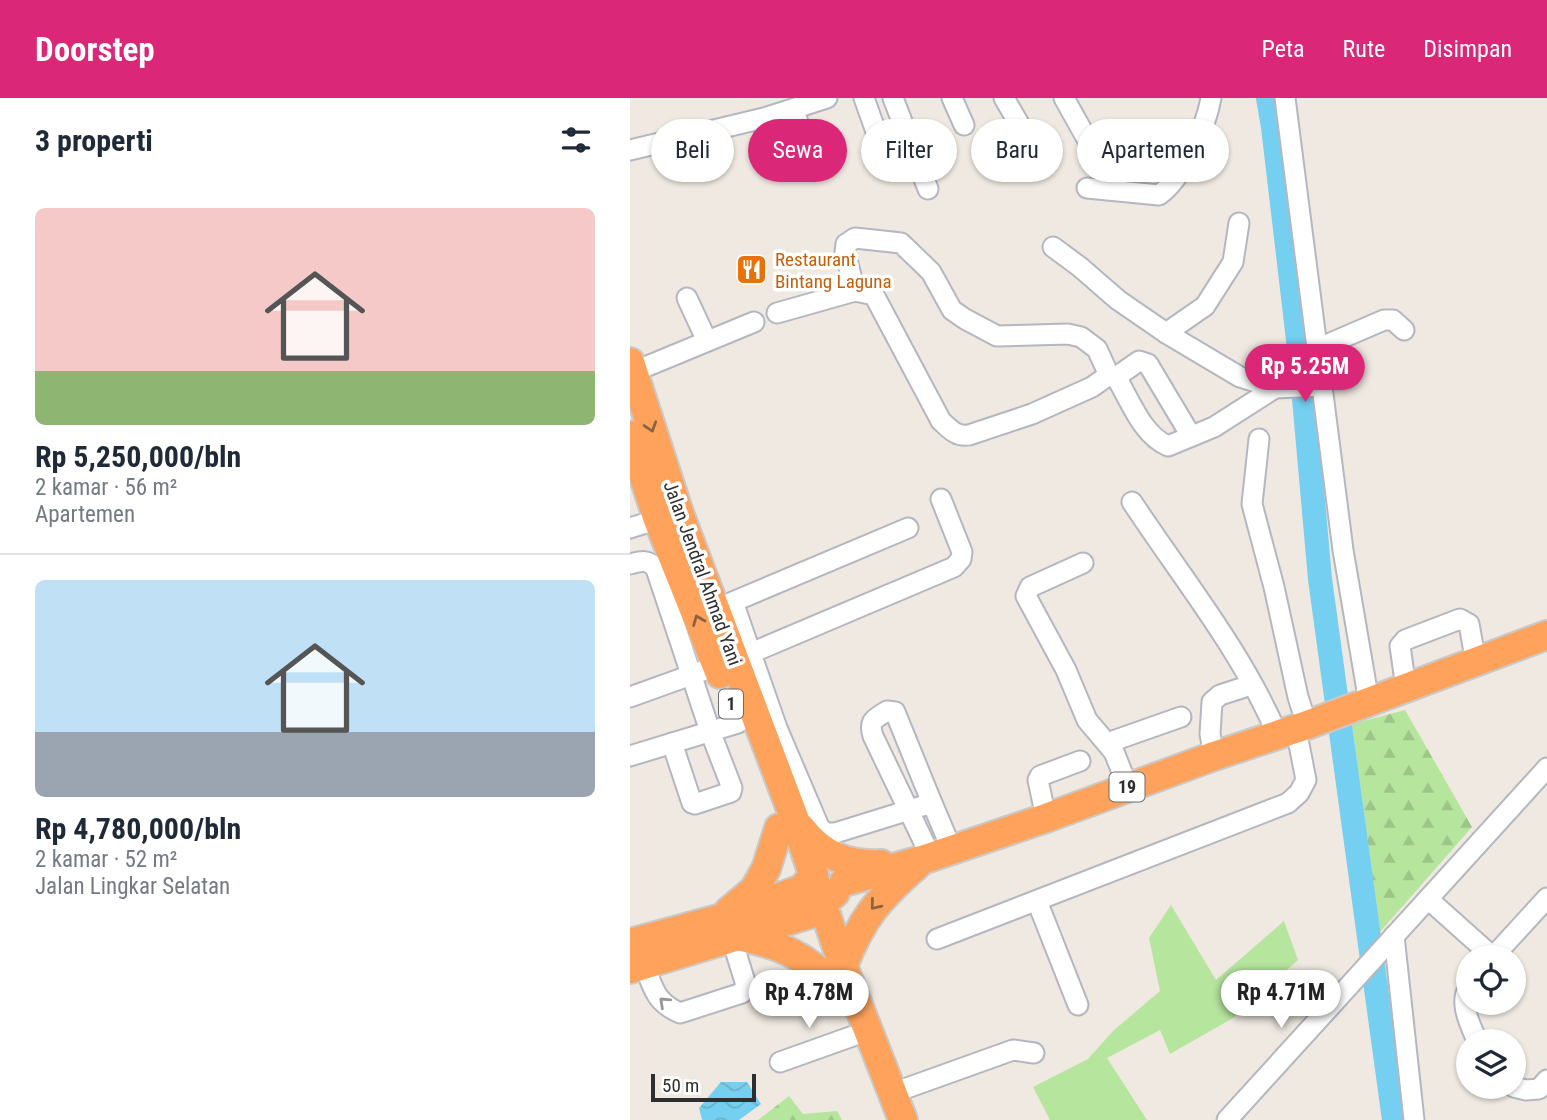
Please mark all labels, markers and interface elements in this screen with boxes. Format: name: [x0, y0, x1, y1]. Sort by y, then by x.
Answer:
text: Doorstep: [35, 30, 155, 69]
text: Peta: [1262, 35, 1305, 63]
text: Rute: [1343, 35, 1385, 63]
text: Disimpan: [1423, 35, 1512, 63]
chip: Beli: [651, 119, 734, 182]
chip: Sewa: [748, 119, 847, 182]
chip: Filter: [861, 119, 957, 182]
chip: Baru: [971, 119, 1063, 182]
chip: Apartemen: [1077, 119, 1229, 182]
icon: filters: [557, 121, 595, 159]
text: 3 properti: [35, 123, 153, 158]
place label: Restaurant Bintang Laguna: [775, 248, 892, 293]
icon: home: [252, 253, 378, 379]
restaurant icon: Restaurant Bintang Laguna: [735, 253, 769, 287]
pin: Rp 5.25M: [1233, 344, 1377, 404]
text: Rp 5.25M: [1261, 353, 1349, 380]
one-way arrow: [643, 420, 657, 433]
text: Rp 5,250,000/bln: [35, 439, 241, 474]
text: 2 kamar · 56 m²: [35, 474, 177, 501]
street label: Jalan Jendral Ahmad Yani: [658, 478, 747, 669]
text: Apartemen: [35, 501, 135, 528]
one-way arrow: [692, 615, 706, 627]
icon: home: [252, 625, 378, 751]
road number: 1: [719, 690, 743, 718]
road number: 19: [1110, 772, 1144, 802]
text: Rp 4,780,000/bln: [35, 811, 241, 846]
text: 2 kamar · 52 m²: [35, 846, 177, 873]
text: Jalan Lingkar Selatan: [35, 873, 230, 900]
one-way arrow: [870, 898, 883, 910]
map controls: [1456, 945, 1526, 1099]
button: locate: [1456, 945, 1526, 1015]
pin: Rp 4.78M: [737, 970, 881, 1030]
pin: Rp 4.71M: [1209, 970, 1353, 1030]
text: Rp 4.78M: [765, 979, 853, 1006]
text: Rp 4.71M: [1237, 979, 1325, 1006]
one-way arrow: [660, 998, 673, 1010]
button: layers: [1456, 1029, 1526, 1099]
scale bar: [651, 1071, 756, 1103]
text: 50 m: [662, 1074, 699, 1097]

